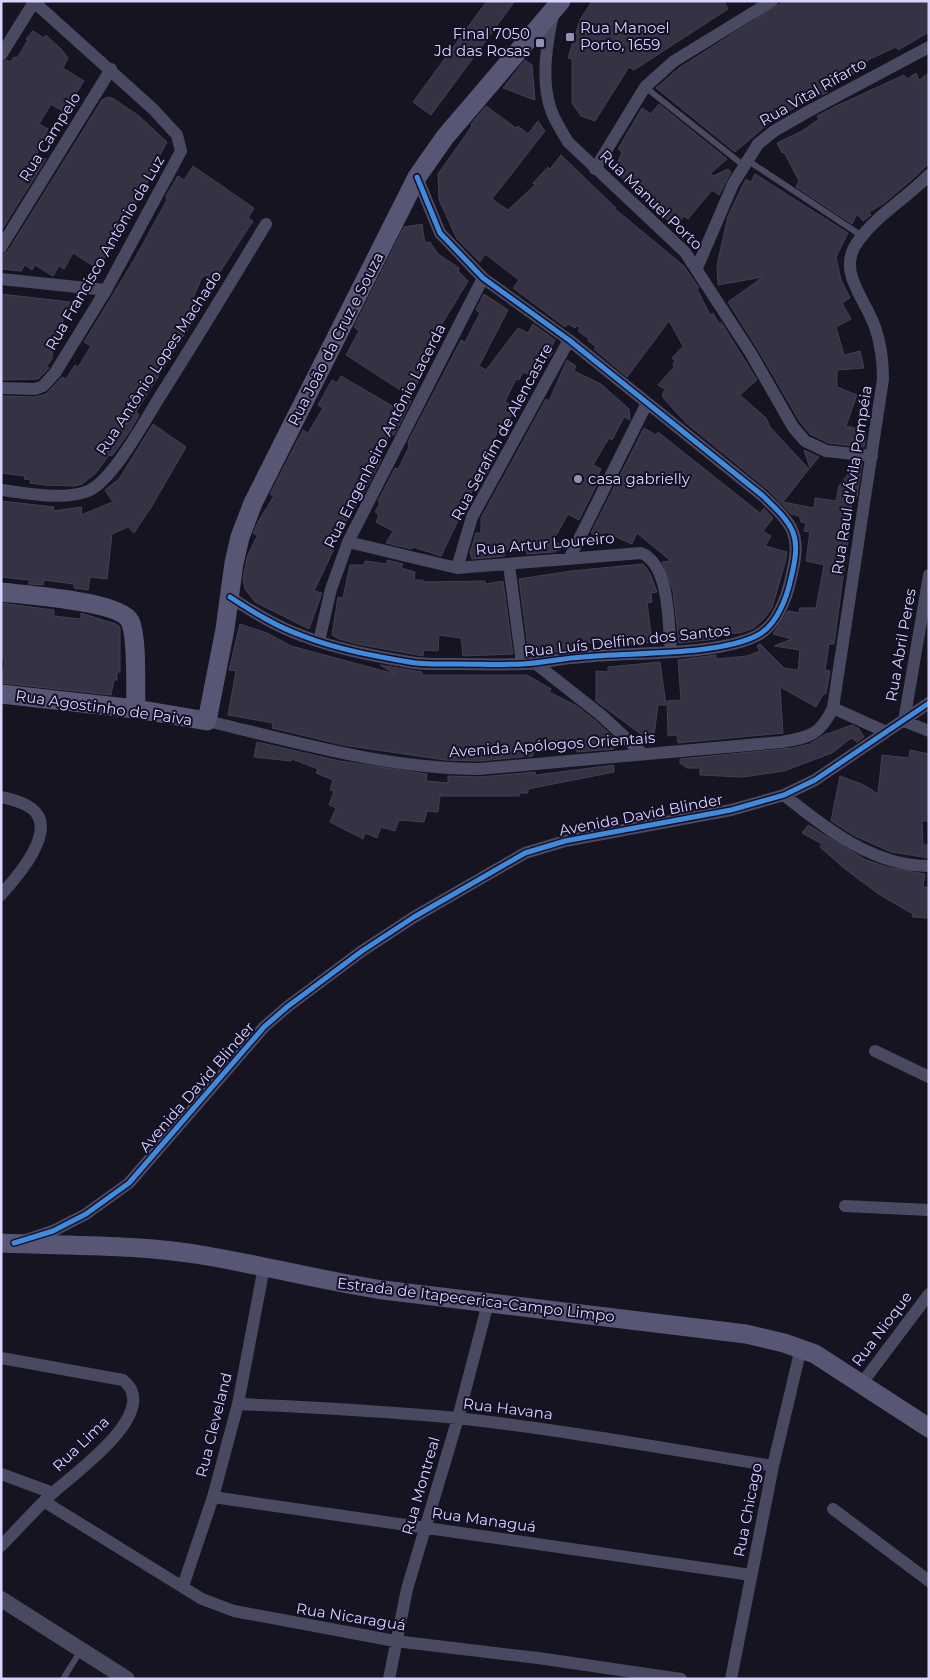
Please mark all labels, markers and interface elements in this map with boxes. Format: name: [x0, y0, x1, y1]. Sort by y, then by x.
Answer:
place label: Rua Manoel Porto, 1659: [580, 18, 670, 54]
place label: Final 7050 Jd das Rosas: [433, 24, 530, 60]
marker: Rua Manoel Porto, 1659: [564, 31, 576, 43]
marker: Final 7050 Jd das Rosas: [534, 37, 546, 49]
street label: Rua Vital Rifarto: [756, 53, 870, 130]
street label: Rua Campelo: [15, 89, 85, 185]
street label: Rua Manuel Porto: [596, 146, 707, 254]
street label: Rua Francisco Antônio da Luz: [41, 152, 168, 354]
street label: Rua João da Cruz e Souza: [283, 249, 388, 429]
street label: Rua Antônio Lopes Machado: [92, 267, 225, 458]
street label: Rua Engenheiro Antônio Lacerda: [320, 320, 450, 551]
street label: Rua Serafim de Alencastre: [447, 340, 556, 524]
street label: Rua Raul d'Ávila Pompéia: [827, 384, 876, 576]
place label: casa gabrielly: [588, 469, 691, 488]
marker: casa gabrielly: [572, 473, 584, 485]
street label: Rua Artur Loureiro: [475, 528, 615, 559]
street label: Rua Abril Peres: [881, 587, 920, 703]
street label: Rua Luís Delfino dos Santos: [523, 620, 731, 661]
street label: Rua Agostinho de Paiva: [14, 686, 194, 729]
street label: Avenida Apólogos Orientais: [448, 728, 656, 761]
street label: Avenida David Blinder: [557, 789, 724, 840]
street label: Avenida David Blinder: [135, 1018, 258, 1156]
street label: Estrada de Itapecerica-Campo Limpo: [336, 1273, 616, 1326]
street label: Rua Nioque: [847, 1288, 916, 1370]
street label: Rua Cleveland: [191, 1370, 236, 1479]
street label: Rua Havana: [462, 1394, 554, 1423]
street label: Rua Lima: [48, 1412, 113, 1475]
street label: Rua Montreal: [397, 1435, 444, 1537]
street label: Rua Chicago: [729, 1461, 766, 1559]
street label: Rua Managuá: [431, 1503, 537, 1536]
street label: Rua Nicaraguá: [295, 1598, 407, 1635]

